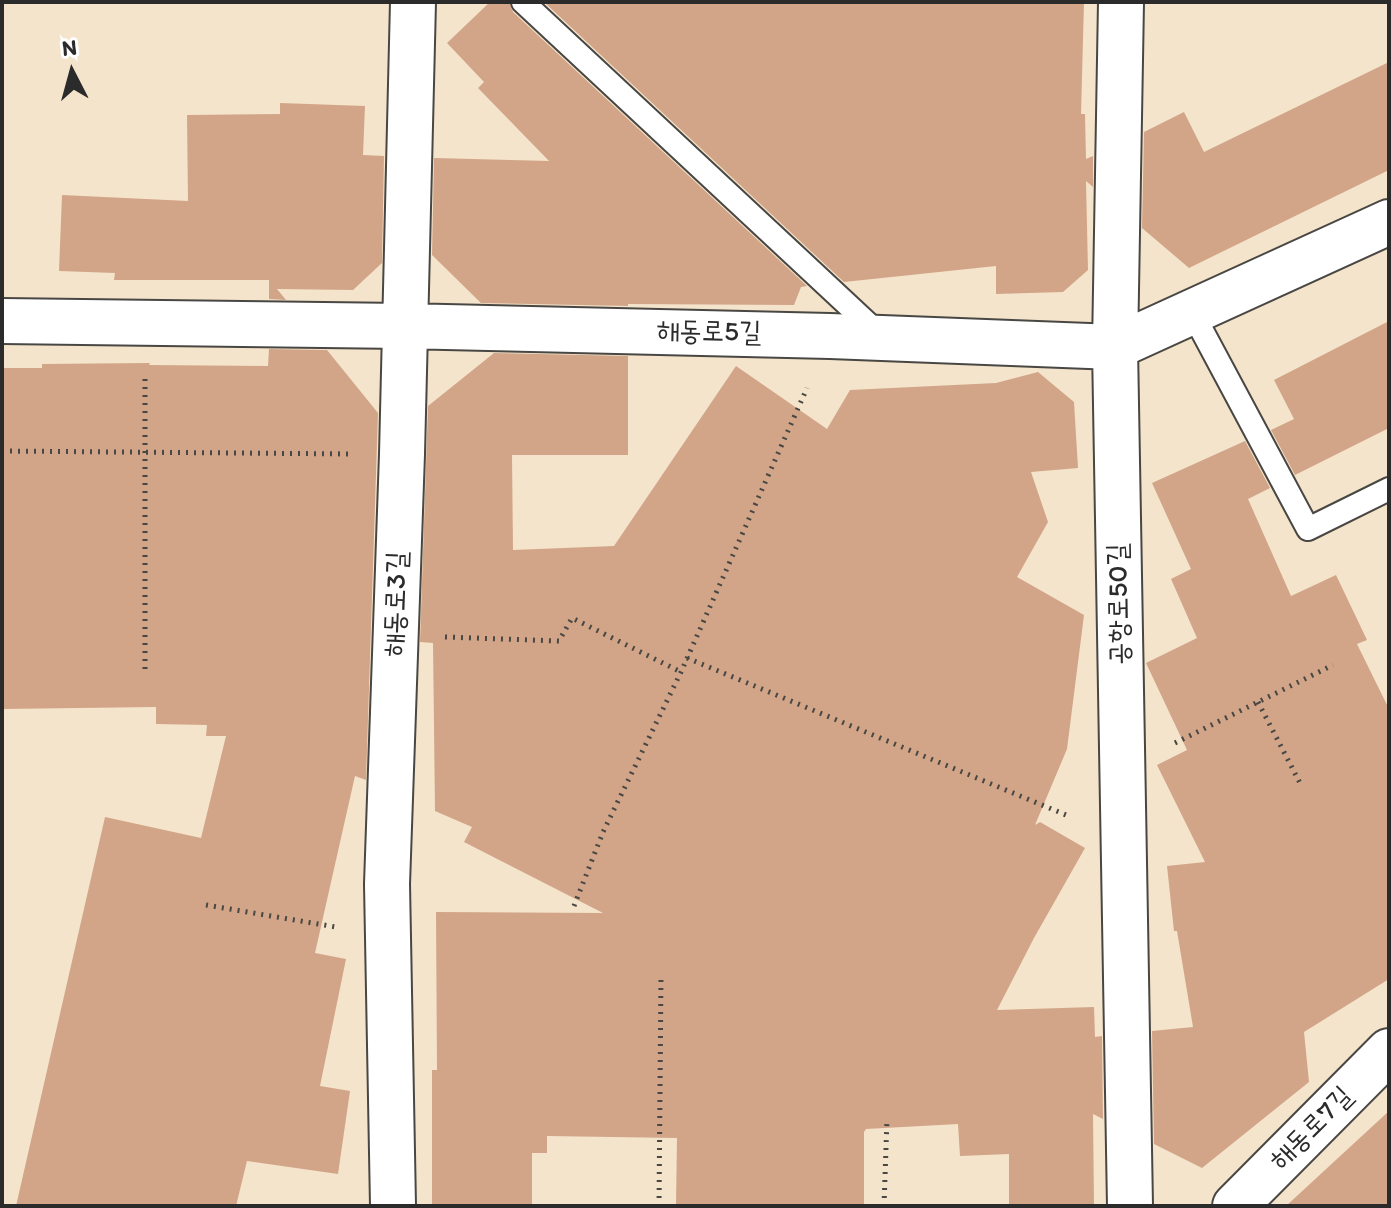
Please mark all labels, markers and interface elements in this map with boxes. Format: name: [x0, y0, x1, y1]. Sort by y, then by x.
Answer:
north arrow: [32, 32, 112, 112]
text: N: [61, 33, 78, 62]
street label: 해동로5길: [656, 315, 762, 351]
street label: 공항로50길: [1102, 543, 1138, 665]
street label: 해동로3길: [378, 551, 416, 657]
street label: 해동로7길: [1263, 1080, 1361, 1178]

